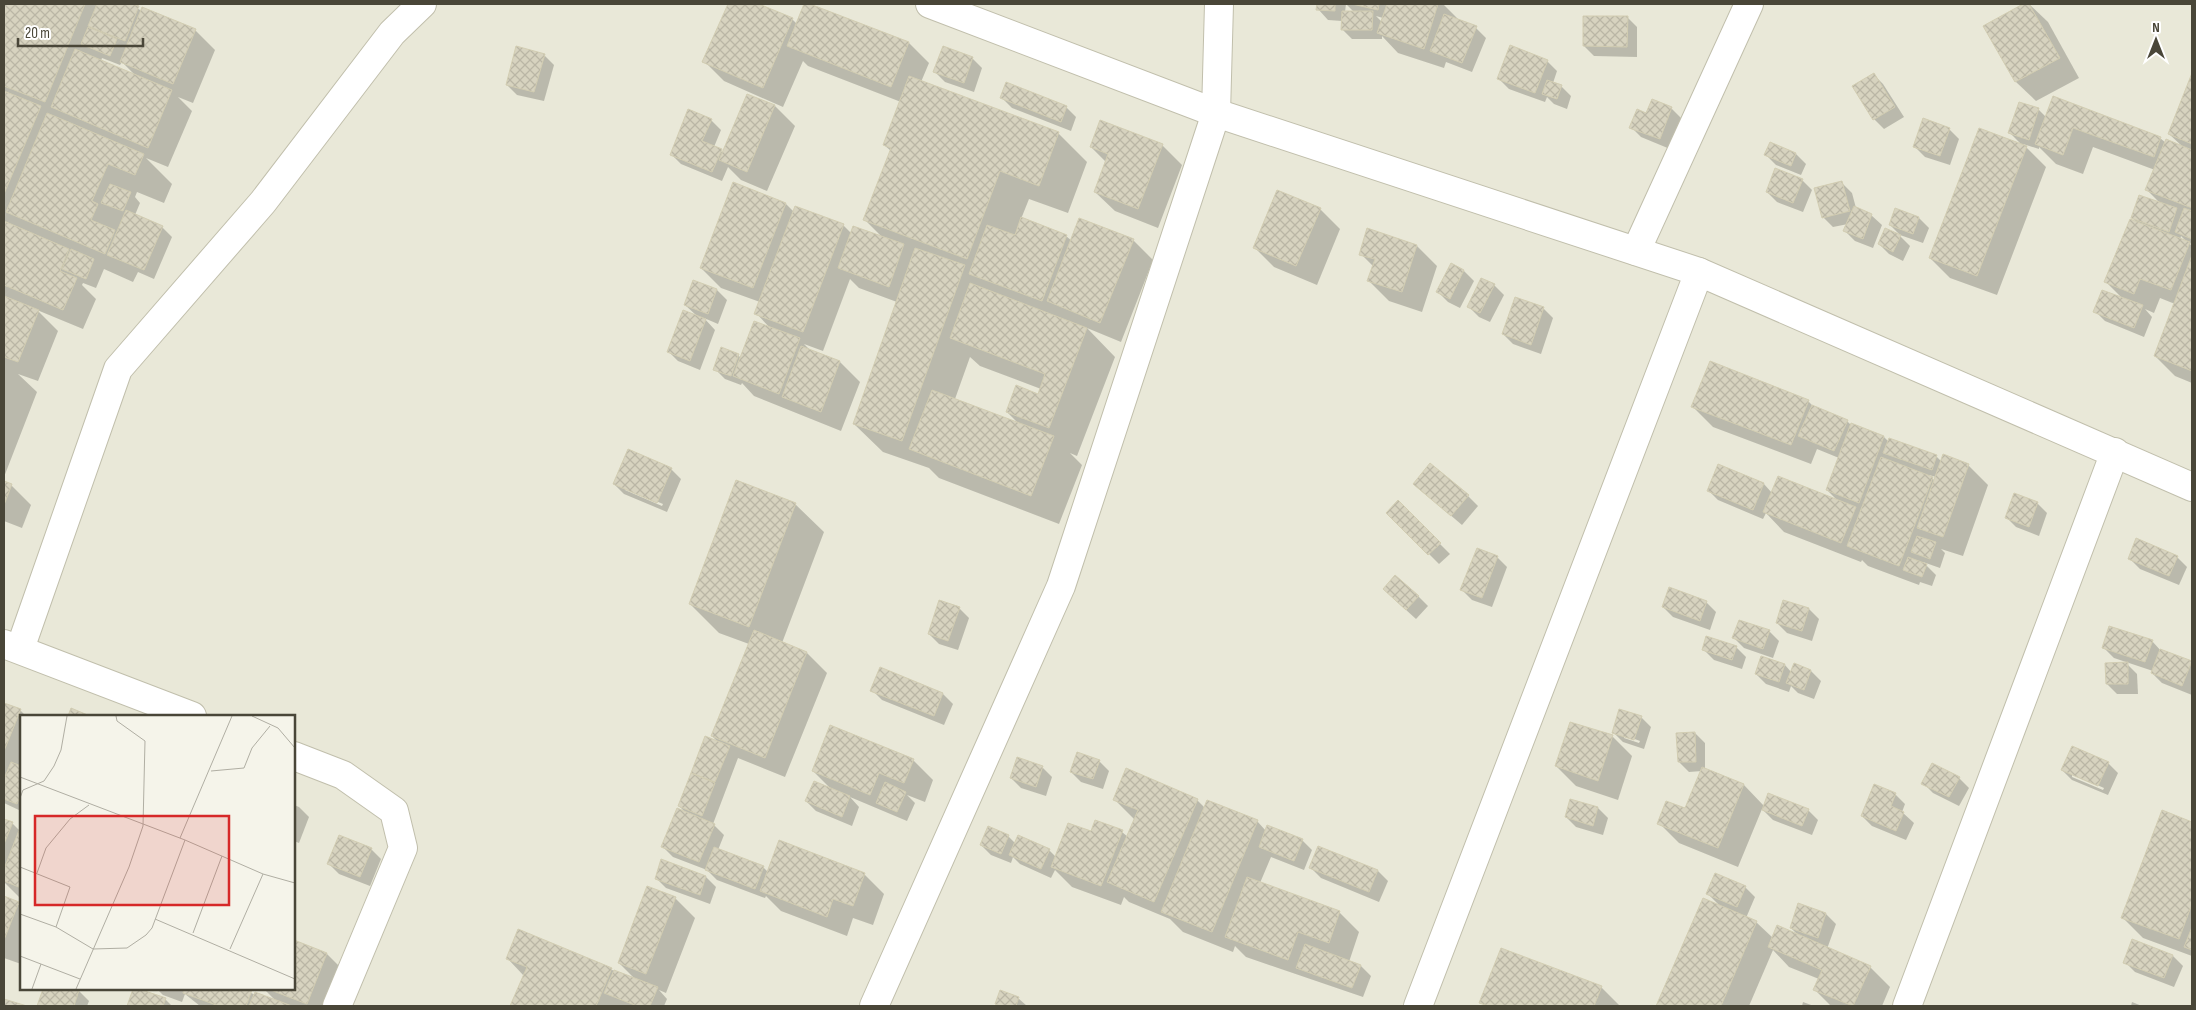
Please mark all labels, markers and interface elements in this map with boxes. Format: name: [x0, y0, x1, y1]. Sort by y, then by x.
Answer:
scale bar: [18, 15, 142, 47]
north arrow: [2131, 15, 2181, 65]
text: N: [2152, 19, 2160, 36]
text: 20 m: [25, 24, 50, 43]
inset map: [20, 715, 295, 990]

